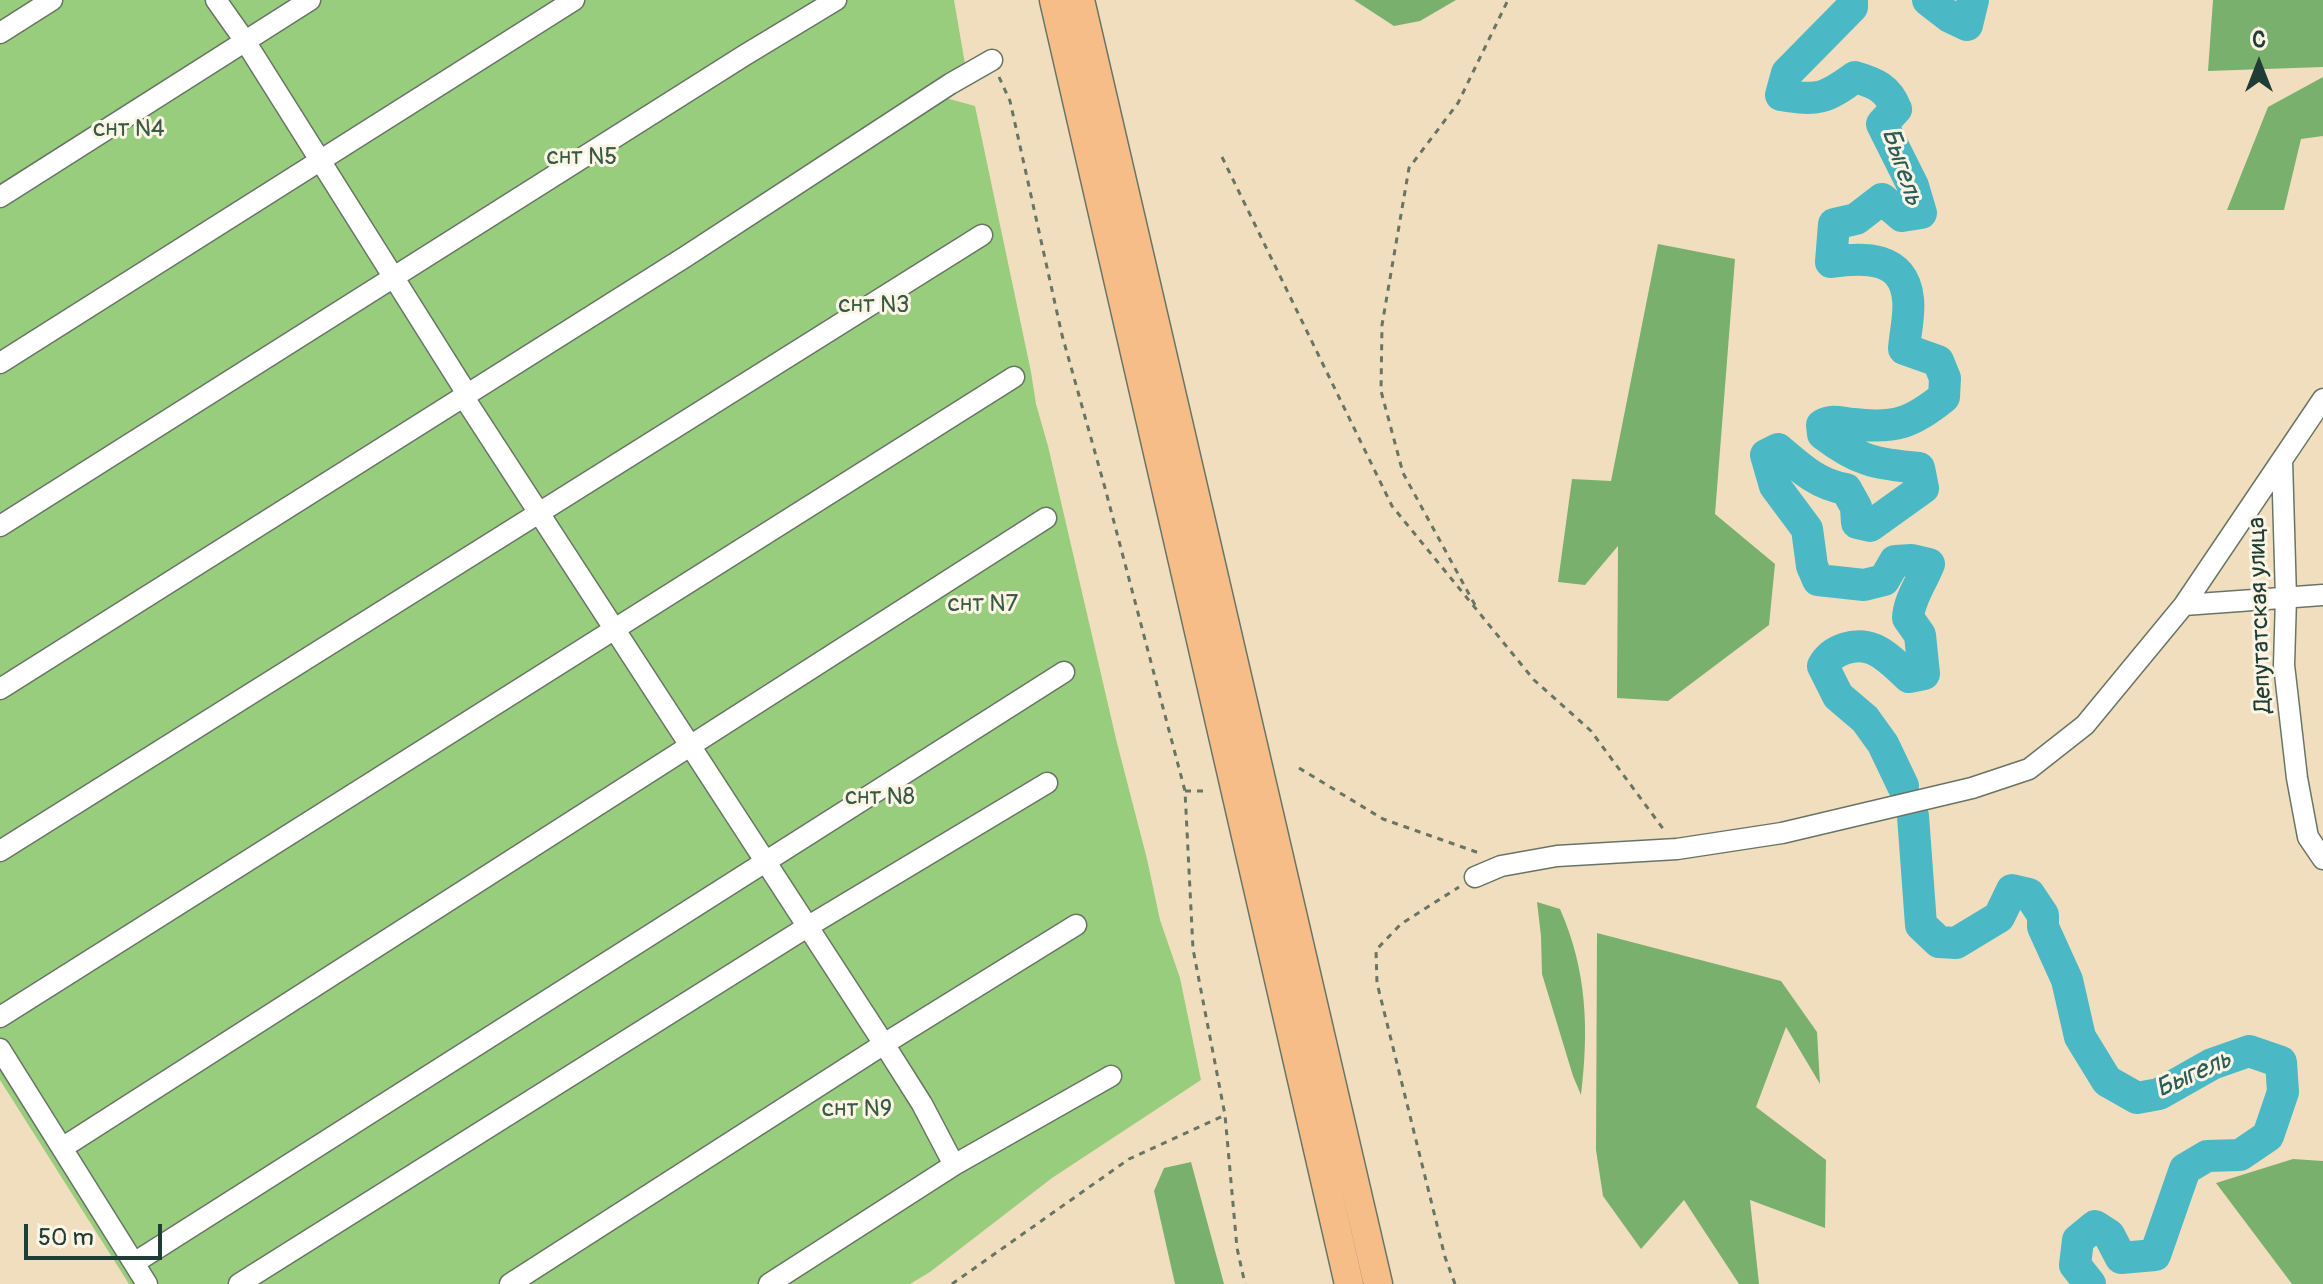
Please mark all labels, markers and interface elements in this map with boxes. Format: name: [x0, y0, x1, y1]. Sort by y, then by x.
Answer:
north arrow: [2219, 24, 2299, 104]
text: С: [2252, 26, 2266, 54]
park label: снт N4: [93, 116, 165, 144]
water label: Быгель: [1873, 124, 1929, 210]
park label: снт N5: [547, 144, 617, 172]
park label: снт N3: [838, 292, 910, 320]
street label: Депутатская улица: [2243, 517, 2279, 713]
park label: снт N7: [948, 591, 1018, 619]
park label: снт N8: [845, 784, 915, 812]
water label: Быгель: [2151, 1045, 2237, 1105]
park label: снт N9: [822, 1096, 892, 1124]
scale bar: [28, 1208, 166, 1258]
text: 50 m: [38, 1223, 94, 1252]

